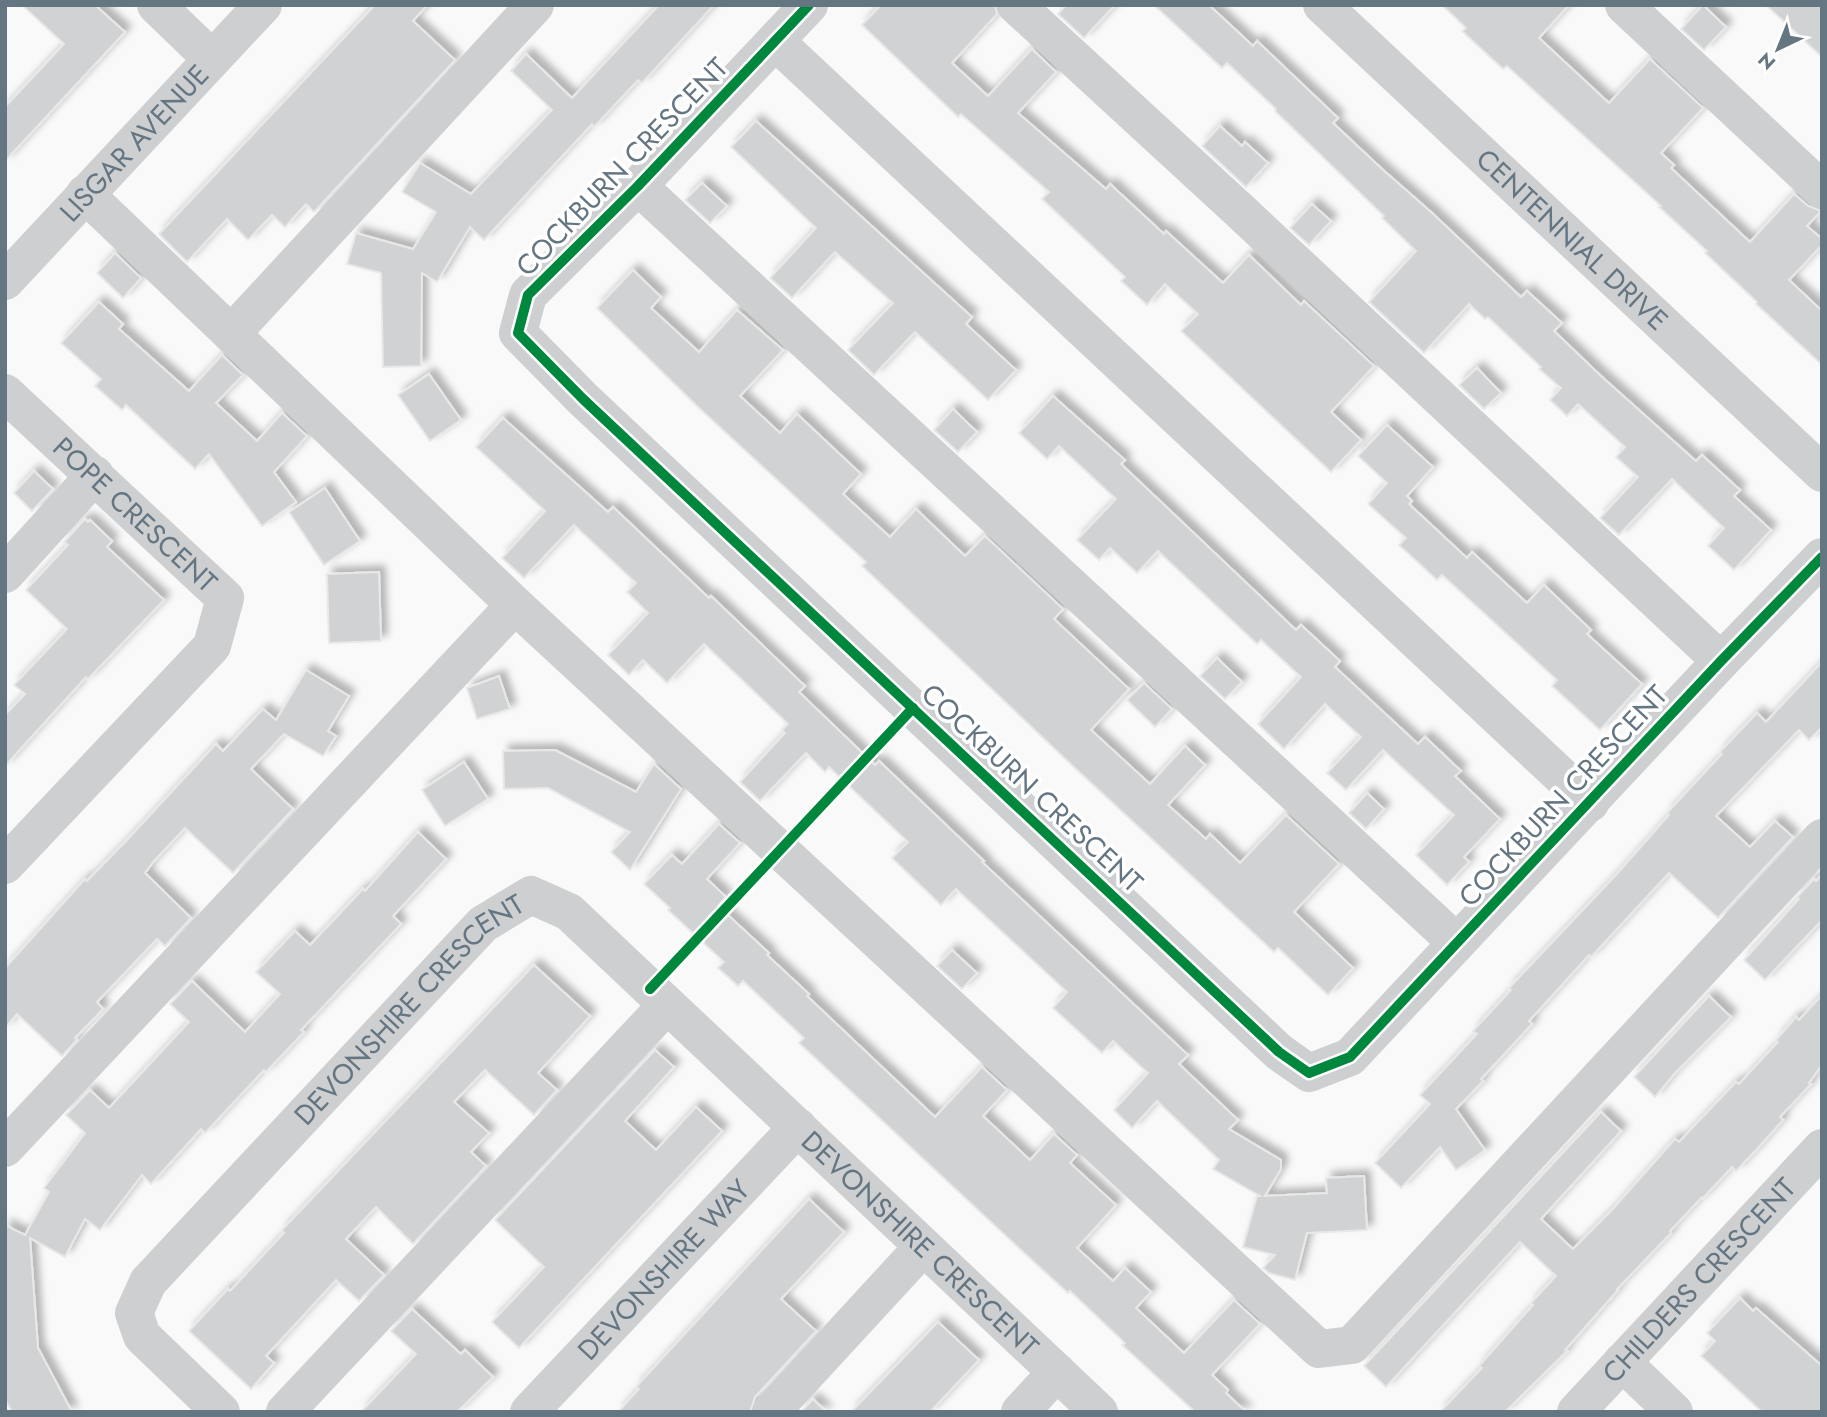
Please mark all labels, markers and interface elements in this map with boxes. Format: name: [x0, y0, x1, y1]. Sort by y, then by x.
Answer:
north arrow: [1743, 14, 1813, 84]
text: N: [1752, 46, 1781, 76]
street label: COCKBURN CRESCENT: [506, 48, 738, 286]
street label: LISGAR AVENUE: [50, 55, 218, 231]
street label: CENTENNIAL DRIVE: [1467, 139, 1678, 340]
street label: POPE CRESCENT: [44, 427, 227, 601]
street label: COCKBURN CRESCENT: [912, 674, 1152, 902]
street label: COCKBURN CRESCENT: [1449, 676, 1677, 916]
street label: DEVONSHIRE CRESCENT: [284, 884, 531, 1134]
street label: DEVONSHIRE CRESCENT: [792, 1121, 1048, 1366]
street label: CHILDERS CRESCENT: [1593, 1168, 1805, 1392]
street label: DEVONSHIRE WAY: [568, 1170, 759, 1369]

